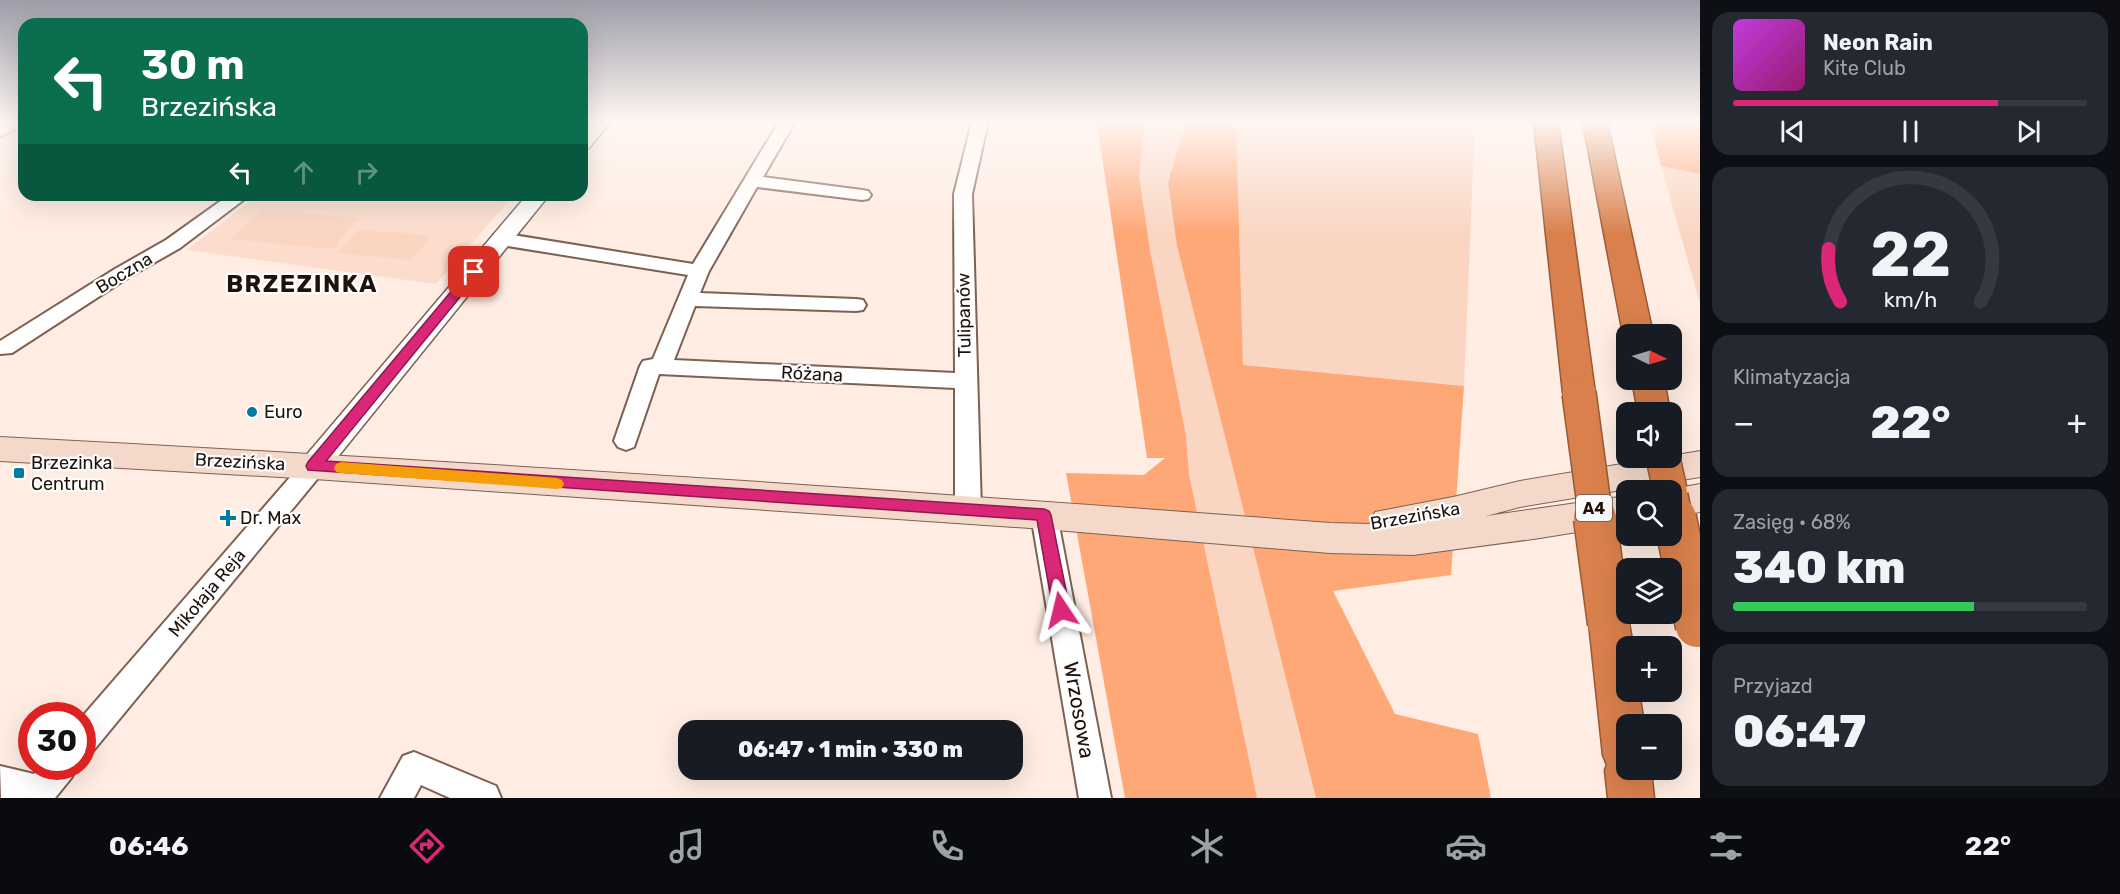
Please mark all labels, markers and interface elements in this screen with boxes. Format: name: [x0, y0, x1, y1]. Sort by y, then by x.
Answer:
text: Neon Rain: [1823, 29, 1933, 56]
text: 30 m: [141, 40, 245, 90]
icon: left: [42, 42, 120, 120]
text: Kite Club: [1823, 56, 1906, 80]
text: Brzezińska: [141, 91, 277, 123]
icon: previous: [1776, 115, 1809, 148]
icon: pause: [1894, 115, 1927, 148]
icon: next: [2012, 115, 2045, 148]
icon: left: [224, 156, 257, 189]
icon: ahead: [287, 156, 320, 189]
icon: right: [350, 156, 383, 189]
text: 22: [1869, 218, 1951, 292]
pin: [448, 246, 499, 297]
street label: Boczna: [92, 248, 156, 298]
icon: arrive: [457, 255, 490, 288]
district label: BRZEZINKA: [226, 270, 378, 298]
street label: Tulipanów: [952, 272, 976, 358]
text: km/h: [1883, 287, 1937, 312]
north arrow: [1616, 324, 1682, 390]
map controls: [1616, 324, 1682, 780]
street label: Różana: [781, 361, 843, 387]
text: Klimatyzacja: [1733, 365, 1851, 389]
text: 22°: [1871, 396, 1950, 449]
place label: Euro: [264, 401, 303, 423]
button: sound: [1616, 402, 1682, 468]
text: −: [1733, 403, 1754, 442]
text: +: [2066, 403, 2087, 442]
marker: Euro: [245, 405, 259, 419]
street label: Brzezińska: [194, 449, 286, 475]
place label: Brzezinka Centrum: [31, 452, 112, 495]
marker: Brzezinka Centrum: [12, 466, 26, 480]
button: search: [1616, 480, 1682, 546]
road number: A4: [1576, 495, 1612, 521]
street label: Brzezińska: [1368, 497, 1462, 535]
place label: Dr. Max: [240, 507, 301, 529]
text: Zasięg · 68%: [1733, 510, 1851, 534]
marker: Dr. Max: [221, 511, 235, 525]
text: 340 km: [1733, 541, 1906, 594]
street label: Mikołaja Reja: [164, 545, 250, 641]
button: layers: [1616, 558, 1682, 624]
position arrow: [1029, 578, 1093, 642]
button: +: [1616, 636, 1682, 702]
street label: Wrzosowa: [1059, 660, 1100, 760]
text: Przyjazd: [1733, 674, 1813, 698]
speed limit sign: 30: [18, 702, 96, 780]
text: 06:47: [1733, 705, 1866, 758]
button: −: [1616, 714, 1682, 780]
text: 06:47 · 1 min · 330 m: [738, 736, 963, 763]
icon: directions: [406, 825, 448, 867]
icon: music: [666, 825, 708, 867]
icon: phone: [926, 825, 968, 867]
icon: climate: [1186, 825, 1228, 867]
icon: car: [1445, 825, 1487, 867]
icon: filters: [1705, 825, 1747, 867]
text: 06:46: [109, 830, 189, 862]
text: 22°: [1965, 830, 2011, 862]

